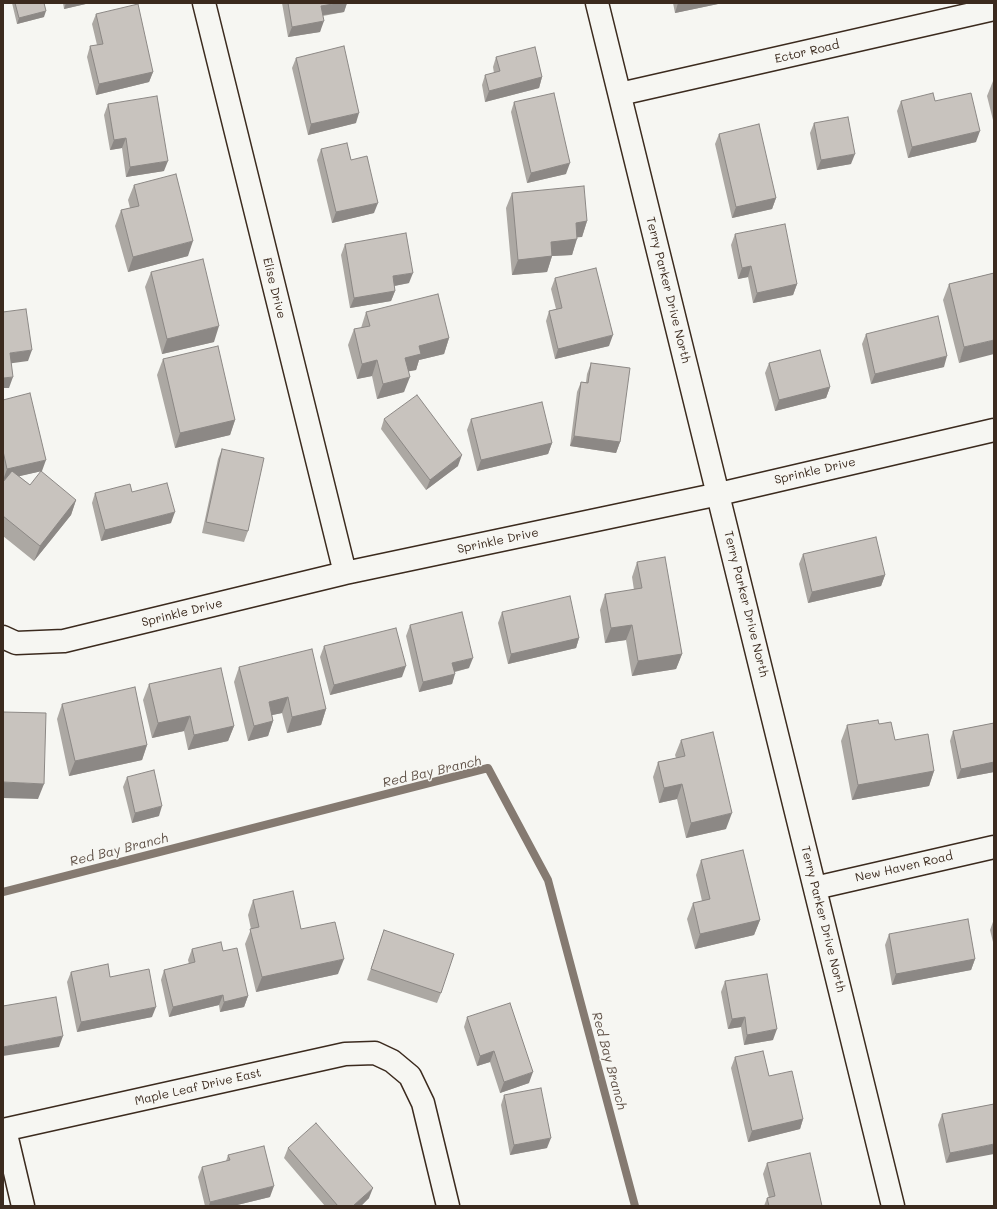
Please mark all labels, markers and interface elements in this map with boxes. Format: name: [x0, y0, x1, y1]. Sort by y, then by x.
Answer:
street label: Ector Road: [773, 38, 841, 66]
street label: Terry Parker Drive North: [643, 215, 693, 365]
street label: Elise Drive: [259, 256, 289, 320]
street label: Sprinkle Drive: [773, 455, 857, 487]
street label: Sprinkle Drive: [456, 525, 540, 557]
street label: Terry Parker Drive North: [721, 529, 771, 679]
street label: Sprinkle Drive: [140, 596, 224, 630]
water label: Red Bay Branch: [381, 753, 483, 791]
water label: Red Bay Branch: [68, 830, 170, 870]
street label: Terry Parker Drive North: [798, 844, 848, 994]
street label: New Haven Road: [854, 849, 954, 885]
water label: Red Bay Branch: [588, 1010, 630, 1112]
street label: Maple Leaf Drive East: [133, 1065, 263, 1109]

